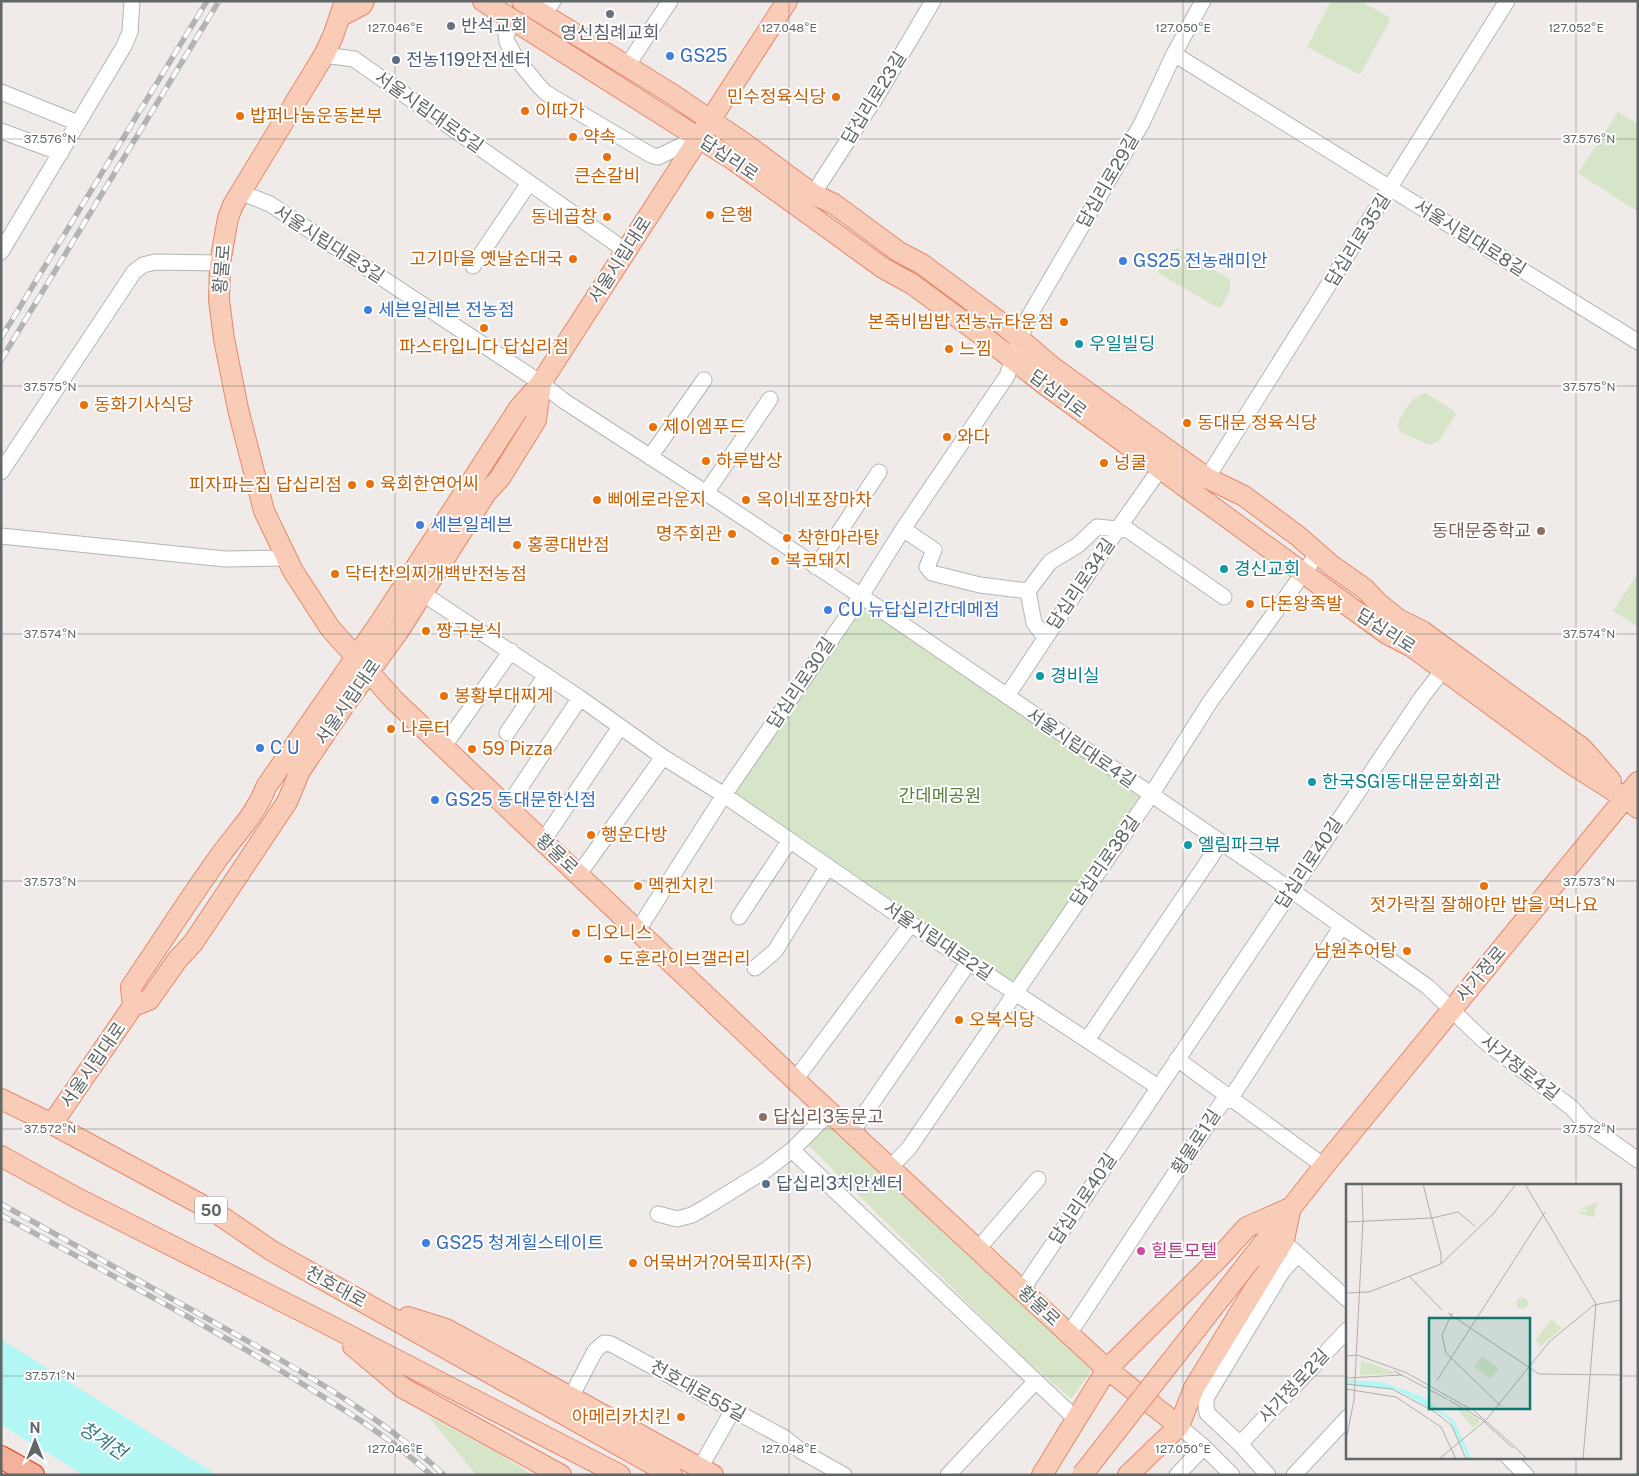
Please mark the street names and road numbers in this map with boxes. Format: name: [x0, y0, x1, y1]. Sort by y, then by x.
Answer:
street label: 답십리로23길: [837, 48, 910, 148]
street label: 서울시립대로5길: [371, 66, 488, 157]
street label: 답십리로: [696, 130, 763, 185]
street label: 답십리로29길: [1072, 130, 1143, 231]
street label: 답십리로35길: [1321, 189, 1394, 290]
street label: 서울시립대로8길: [1411, 195, 1530, 280]
street label: 서울시립대로3길: [270, 200, 388, 287]
street label: 서울시립대로: [584, 212, 655, 307]
street label: 황물로: [209, 243, 234, 295]
street label: 답십리로: [1026, 365, 1091, 422]
street label: 답십리로34길: [1042, 534, 1119, 633]
street label: 답십리로: [1353, 604, 1420, 657]
street label: 답십리로30길: [763, 633, 839, 732]
street label: 서울시립대로: [310, 655, 385, 748]
street label: 서울시립대로4길: [1023, 703, 1140, 792]
street label: 답십리로38길: [1066, 811, 1144, 910]
street label: 답십리로40길: [1270, 813, 1347, 912]
street label: 황물로: [532, 829, 583, 878]
street label: 서울시립대로2길: [880, 896, 997, 985]
street label: 사가정로: [1451, 942, 1510, 1006]
street label: 서울시립대로: [55, 1018, 130, 1111]
street label: 사가정로4길: [1477, 1030, 1564, 1105]
street label: 황물로1길: [1167, 1105, 1224, 1178]
street label: 답십리로40길: [1044, 1149, 1121, 1248]
road number: 50: [195, 1196, 227, 1224]
street label: 천호대로: [302, 1261, 370, 1312]
street label: 황물로: [1014, 1281, 1065, 1330]
street label: 사가정로2길: [1254, 1344, 1333, 1427]
street label: 천호대로55길: [647, 1356, 750, 1425]

